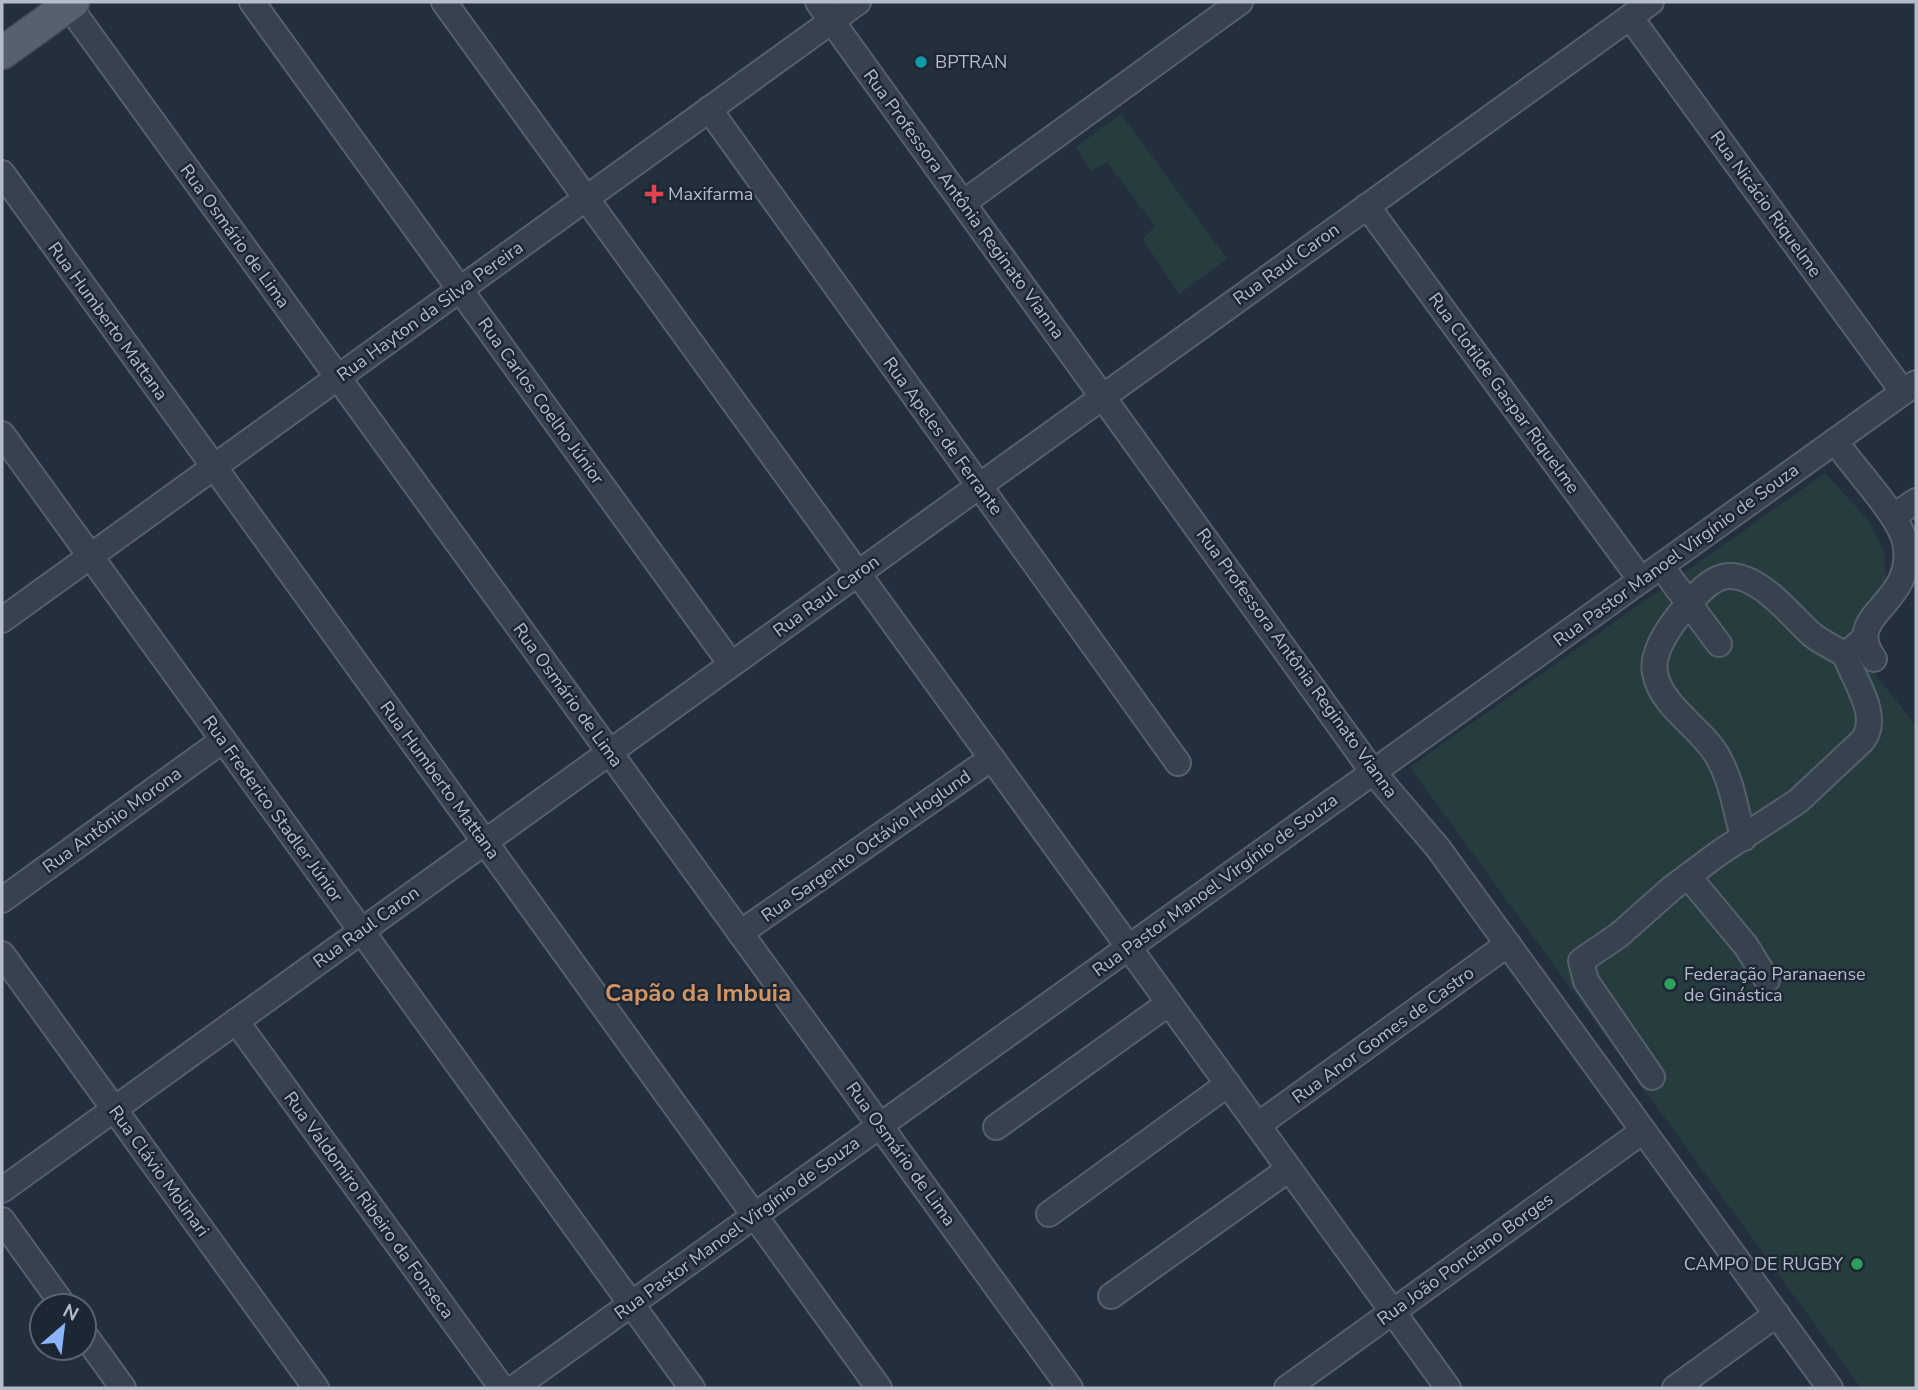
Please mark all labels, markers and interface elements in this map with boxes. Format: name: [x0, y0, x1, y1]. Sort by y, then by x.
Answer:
place label: BPTRAN: [935, 50, 1007, 74]
marker: BPTRAN: [913, 54, 929, 70]
street label: Rua Professora Antônia Reginato Vianna: [858, 64, 1070, 344]
street label: Rua Nicácio Riquelme: [1705, 126, 1827, 282]
street label: Rua Osmário de Lima: [175, 159, 295, 313]
place label: Maxifarma: [668, 182, 753, 206]
marker: Maxifarma: [646, 186, 662, 202]
street label: Rua Raul Caron: [1228, 217, 1344, 311]
street label: Rua Hayton da Silva Pereira: [332, 235, 528, 387]
street label: Rua Humberto Mattana: [42, 237, 174, 405]
street label: Rua Clotilde Gaspar Riquelme: [1423, 288, 1585, 498]
street label: Rua Carlos Coelho Júnior: [472, 313, 610, 490]
street label: Rua Apeles de Ferrante: [878, 352, 1008, 520]
street label: Rua Pastor Manoel Virgínio de Souza: [1549, 458, 1803, 652]
street label: Rua Professora Antônia Reginato Vianna: [1191, 523, 1403, 803]
street label: Rua Raul Caron: [768, 549, 884, 643]
street label: Rua Osmário de Lima: [508, 618, 628, 772]
street label: Rua Humberto Mattana: [374, 696, 506, 864]
street label: Rua Frederico Stadler Júnior: [197, 711, 349, 908]
street label: Rua Antônio Morona: [38, 761, 186, 879]
street label: Rua Sargento Octávio Hoglund: [756, 764, 976, 928]
street label: Rua Pastor Manoel Virgínio de Souza: [1088, 788, 1342, 982]
street label: Rua Raul Caron: [308, 880, 424, 974]
street label: Rua Anor Gomes de Castro: [1287, 961, 1479, 1109]
place label: Federação Paranaense de Ginástica: [1684, 962, 1866, 1007]
marker: Federação Paranaense de Ginástica: [1662, 976, 1678, 992]
district label: Capão da Imbuia: [605, 977, 791, 1009]
street label: Rua Osmário de Lima: [841, 1077, 961, 1231]
street label: Rua Valdomiro Ribeiro da Fonseca: [278, 1087, 460, 1323]
street label: Rua Clávio Molinari: [103, 1101, 215, 1241]
street label: Rua Pastor Manoel Virgínio de Souza: [610, 1131, 864, 1325]
street label: Rua João Ponciano Borges: [1372, 1187, 1558, 1331]
place label: CAMPO DE RUGBY: [1684, 1252, 1843, 1276]
marker: CAMPO DE RUGBY: [1849, 1256, 1865, 1272]
north arrow: [28, 1292, 98, 1362]
text: N: [58, 1298, 83, 1328]

